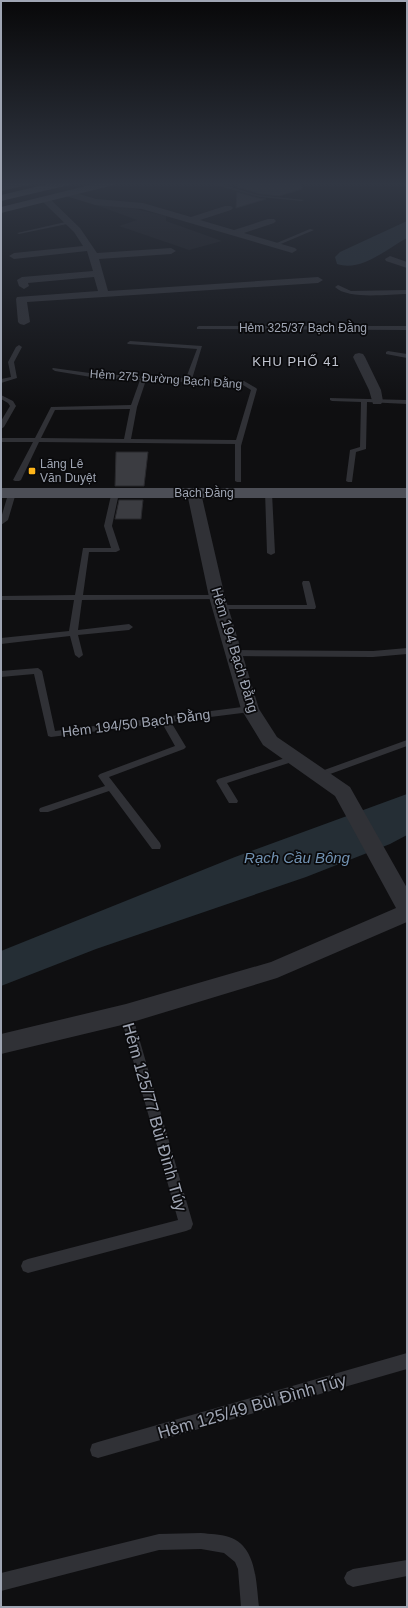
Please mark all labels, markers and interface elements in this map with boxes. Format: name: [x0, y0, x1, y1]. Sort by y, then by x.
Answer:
street label: Hẻm 325/37 Bạch Đằng: [239, 320, 367, 335]
district label: KHU PHỐ 41: [252, 354, 340, 369]
street label: Hẻm 275 Đường Bạch Đằng: [89, 366, 243, 391]
place label: Lăng Lê Văn Duyệt: [40, 457, 97, 485]
marker: Lăng Lê Văn Duyệt: [27, 466, 37, 476]
street label: Bạch Đằng: [174, 485, 234, 500]
street label: Hẻm 194 Bạch Đằng: [208, 586, 262, 714]
street label: Hẻm 194/50 Bạch Đằng: [61, 706, 211, 740]
water label: Rạch Cầu Bông: [244, 849, 351, 866]
street label: Hẻm 125/77 Bùi Đình Túy: [118, 1021, 191, 1214]
street label: Hẻm 125/49 Bùi Đình Túy: [156, 1370, 349, 1443]

